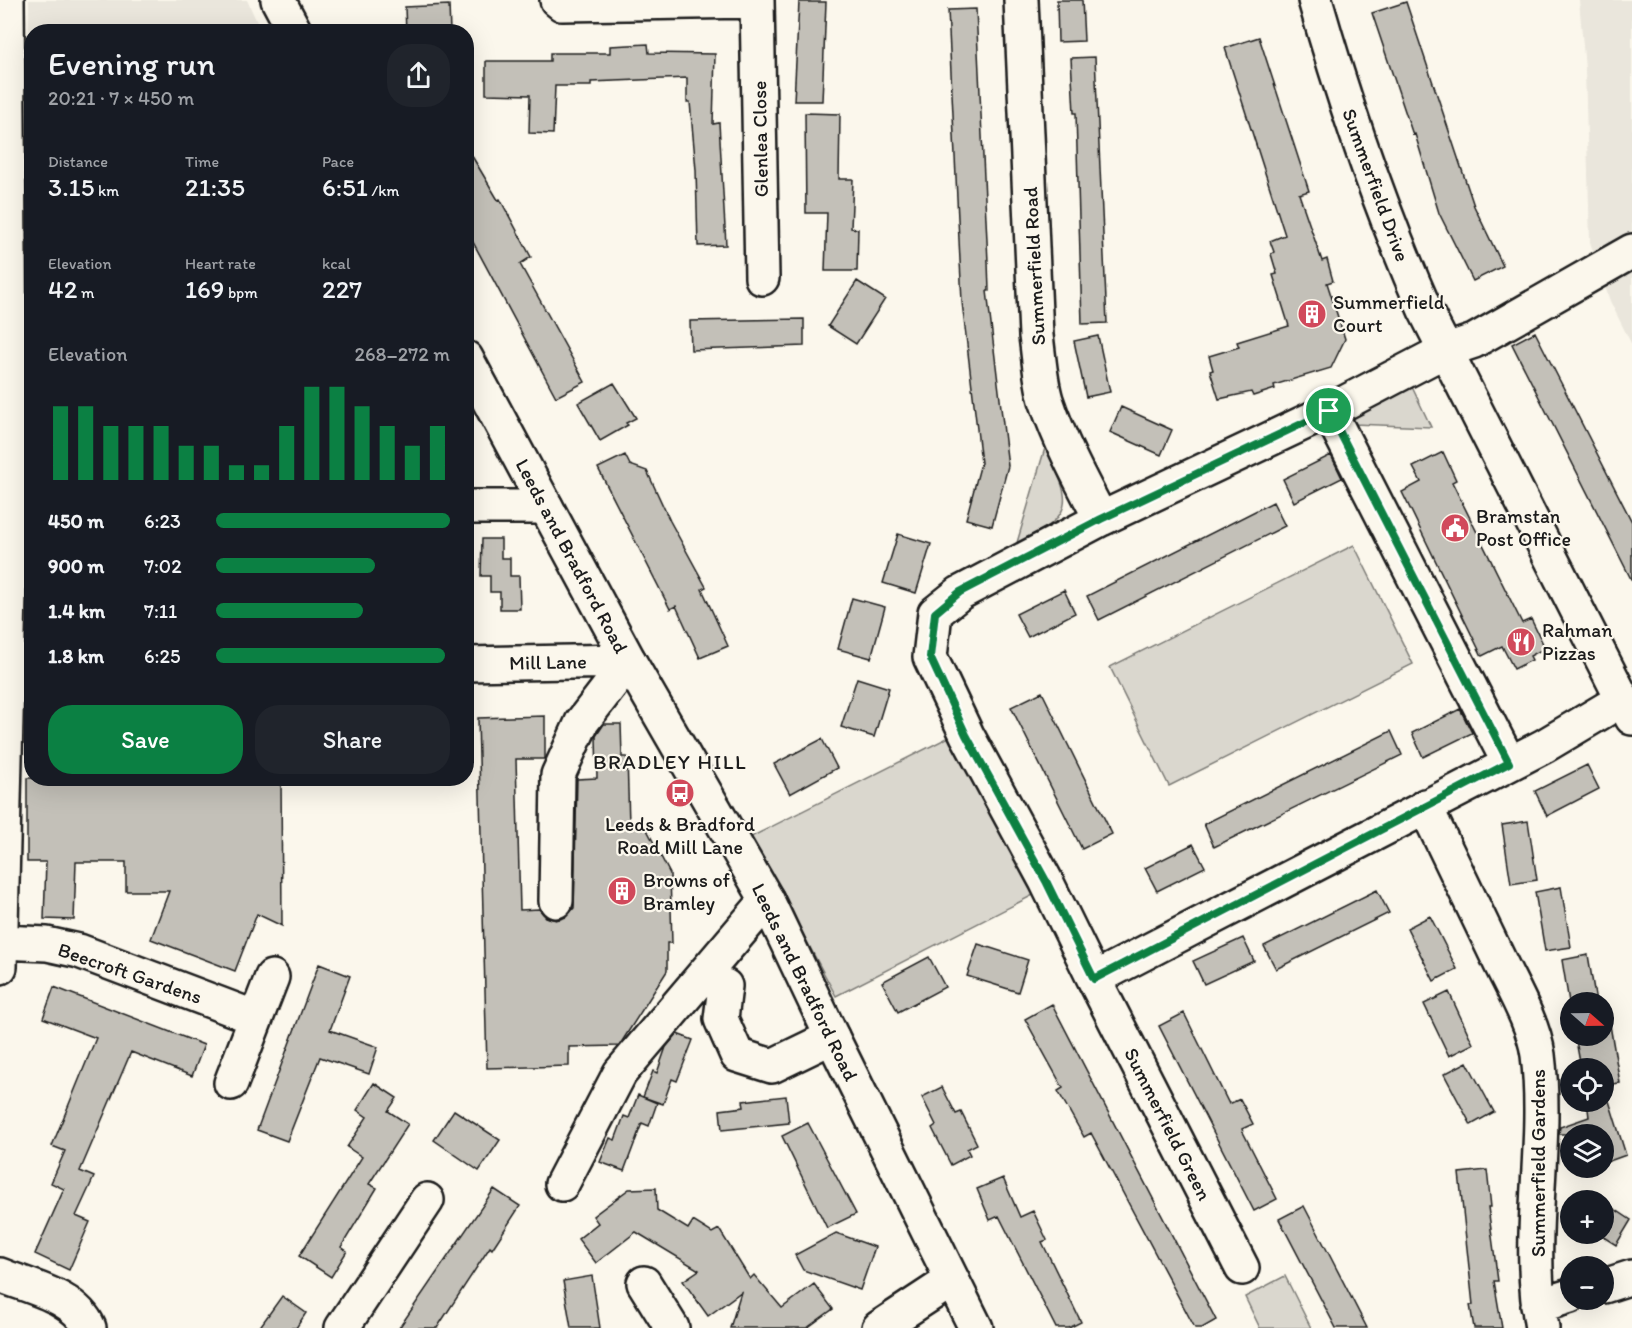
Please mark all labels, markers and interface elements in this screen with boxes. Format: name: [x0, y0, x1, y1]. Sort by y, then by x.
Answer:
text: Evening run: [48, 44, 215, 83]
button: share: [387, 44, 450, 107]
street label: Glenlea Close: [747, 80, 773, 198]
text: 20:21 · 7 × 450 m: [48, 86, 194, 110]
street label: Summerfield Drive: [1337, 105, 1415, 265]
text: Distance: [48, 152, 108, 171]
text: Time: [185, 152, 219, 171]
text: Pace: [322, 152, 354, 171]
text: 3.15: [48, 171, 94, 203]
text: 21:35: [185, 171, 245, 203]
text: 6:51: [322, 171, 368, 203]
text: km: [94, 181, 119, 200]
text: /km: [368, 181, 399, 200]
street label: Summerfield Road: [1018, 186, 1050, 346]
text: Elevation: [48, 254, 112, 273]
text: Heart rate: [185, 254, 256, 273]
text: kcal: [322, 254, 350, 273]
text: 42: [48, 273, 77, 305]
text: 169: [185, 273, 224, 305]
text: 227: [322, 273, 362, 305]
text: m: [77, 283, 94, 302]
text: bpm: [224, 283, 258, 302]
place label: Summerfield Court: [1333, 290, 1445, 337]
building icon: Summerfield Court: [1296, 298, 1328, 330]
text: Elevation: [48, 342, 127, 366]
text: 268–272 m: [355, 342, 450, 366]
pin: [1303, 385, 1354, 436]
icon: arrive: [1312, 394, 1345, 427]
street label: Leeds and Bradford Road: [510, 455, 634, 657]
place label: Bramstan Post Office: [1476, 504, 1571, 551]
text: 450 m: [48, 509, 104, 533]
text: 6:23: [144, 509, 181, 533]
public building icon: Bramstan Post Office: [1439, 512, 1471, 544]
text: 900 m: [48, 554, 104, 578]
text: 7:02: [144, 554, 182, 578]
text: 1.4 km: [48, 599, 105, 623]
text: 7:11: [144, 599, 177, 623]
place label: Rahman Pizzas: [1542, 618, 1613, 665]
restaurant icon: Rahman Pizzas: [1505, 626, 1537, 658]
text: 1.8 km: [48, 644, 104, 668]
text: 6:25: [144, 644, 181, 668]
street label: Mill Lane: [509, 649, 587, 675]
button: Save: [48, 705, 243, 774]
button: Share: [255, 705, 450, 774]
district label: BRADLEY HILL: [593, 749, 747, 774]
bus stop icon: Leeds & Bradford Road Mill Lane: [664, 777, 696, 809]
place label: Leeds & Bradford Road Mill Lane: [605, 812, 755, 859]
place label: Browns of Bramley: [643, 868, 731, 915]
building icon: Browns of Bramley: [606, 875, 638, 907]
street label: Leeds and Bradford Road: [747, 879, 863, 1085]
street label: Beecroft Gardens: [55, 937, 205, 1009]
north arrow: [1560, 992, 1614, 1046]
map controls: [1560, 992, 1614, 1310]
street label: Summerfield Green: [1119, 1044, 1217, 1204]
button: locate: [1560, 1058, 1614, 1112]
street label: Summerfield Gardens: [1526, 1069, 1550, 1257]
button: layers: [1560, 1124, 1614, 1178]
button: +: [1560, 1190, 1614, 1244]
button: −: [1560, 1256, 1614, 1310]

